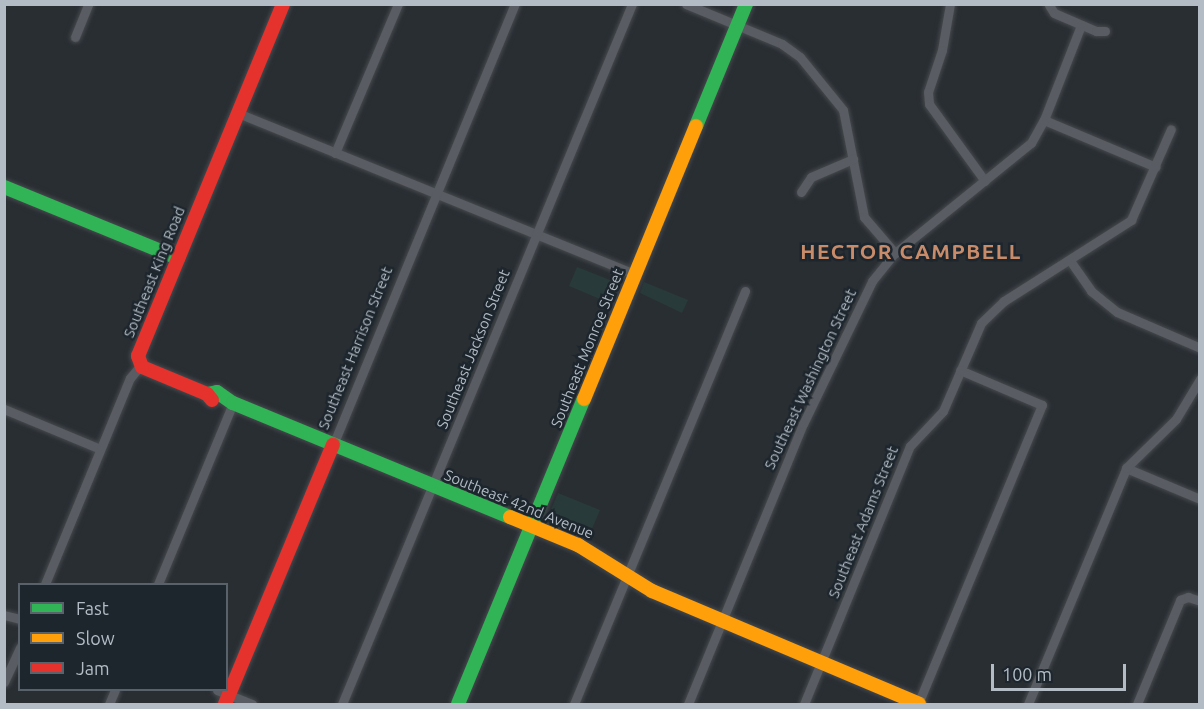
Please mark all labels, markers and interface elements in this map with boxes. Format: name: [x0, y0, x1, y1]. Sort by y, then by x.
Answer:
street label: Southeast King Road: [119, 204, 189, 340]
district label: HECTOR CAMPBELL: [800, 238, 1022, 264]
street label: Southeast Harrison Street: [314, 264, 396, 432]
street label: Southeast Monroe Street: [547, 266, 627, 430]
street label: Southeast Jackson Street: [433, 267, 513, 431]
street label: Southeast Washington Street: [760, 286, 860, 472]
street label: Southeast Adams Street: [824, 443, 902, 601]
street label: Southeast 42nd Avenue: [442, 466, 596, 542]
legend: [18, 583, 228, 691]
text: Fast: [76, 598, 109, 618]
text: Slow: [76, 628, 115, 648]
scale bar: [994, 652, 1129, 690]
text: Jam: [76, 658, 110, 678]
text: 100 m: [1002, 664, 1052, 684]

